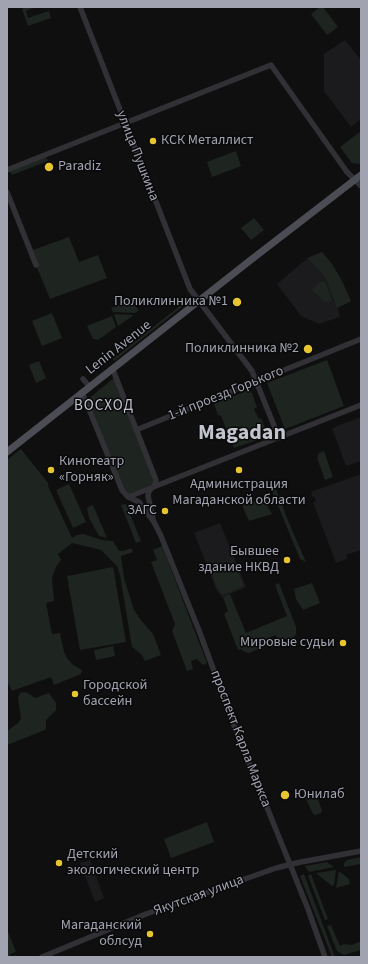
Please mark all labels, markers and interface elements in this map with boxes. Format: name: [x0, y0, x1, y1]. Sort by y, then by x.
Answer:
street label: улица Пушкина: [112, 108, 162, 204]
place label: КСК Металлист: [161, 133, 254, 149]
marker: КСК Металлист: [148, 136, 158, 146]
place label: Paradiz: [58, 159, 101, 175]
marker: Paradiz: [43, 161, 55, 173]
place label: Поликлинника №1: [114, 294, 228, 310]
marker: Поликлинника №1: [231, 296, 243, 308]
street label: Lenin Avenue: [83, 317, 155, 379]
place label: Поликлинника №2: [185, 341, 299, 357]
marker: Поликлинника №2: [302, 343, 314, 355]
street label: 1-й проезд Горького: [166, 363, 286, 425]
district label: ВОСХОД: [74, 398, 134, 416]
district label: Magadan: [198, 421, 286, 447]
place label: Кинотеатр «Горняк»: [59, 454, 124, 486]
marker: Кинотеатр «Горняк»: [46, 465, 56, 475]
marker: Администрация Магаданской области: [234, 465, 244, 475]
place label: Администрация Магаданской области: [172, 477, 306, 510]
place label: ЗАГС: [127, 503, 157, 519]
marker: ЗАГС: [160, 506, 170, 516]
place label: Бывшее здание НКВД: [198, 544, 279, 576]
marker: Бывшее здание НКВД: [282, 555, 292, 565]
place label: Мировые судьи: [240, 635, 335, 651]
marker: Мировые судьи: [338, 638, 348, 648]
street label: проспект Карла Маркса: [206, 668, 274, 810]
place label: Городской бассейн: [83, 678, 147, 710]
marker: Городской бассейн: [70, 689, 80, 699]
place label: Юнилаб: [294, 787, 345, 803]
marker: Юнилаб: [279, 789, 291, 801]
place label: Детский экологический центр: [67, 847, 199, 880]
marker: Детский экологический центр: [54, 858, 64, 868]
street label: Якутская улица: [152, 872, 246, 920]
place label: Магаданский облсуд: [61, 918, 142, 950]
marker: Магаданский облсуд: [145, 929, 155, 939]

